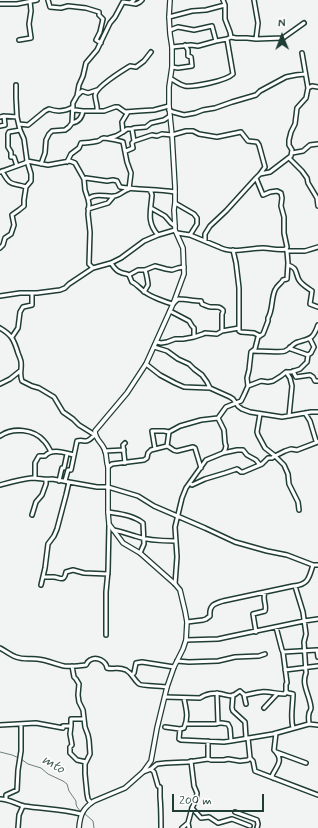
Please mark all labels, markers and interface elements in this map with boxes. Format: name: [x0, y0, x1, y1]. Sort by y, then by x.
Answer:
north arrow: [262, 16, 302, 56]
text: N: [278, 17, 286, 31]
water label: mto: [38, 751, 68, 779]
scale bar: [174, 786, 266, 812]
text: 200 m: [179, 793, 212, 809]

